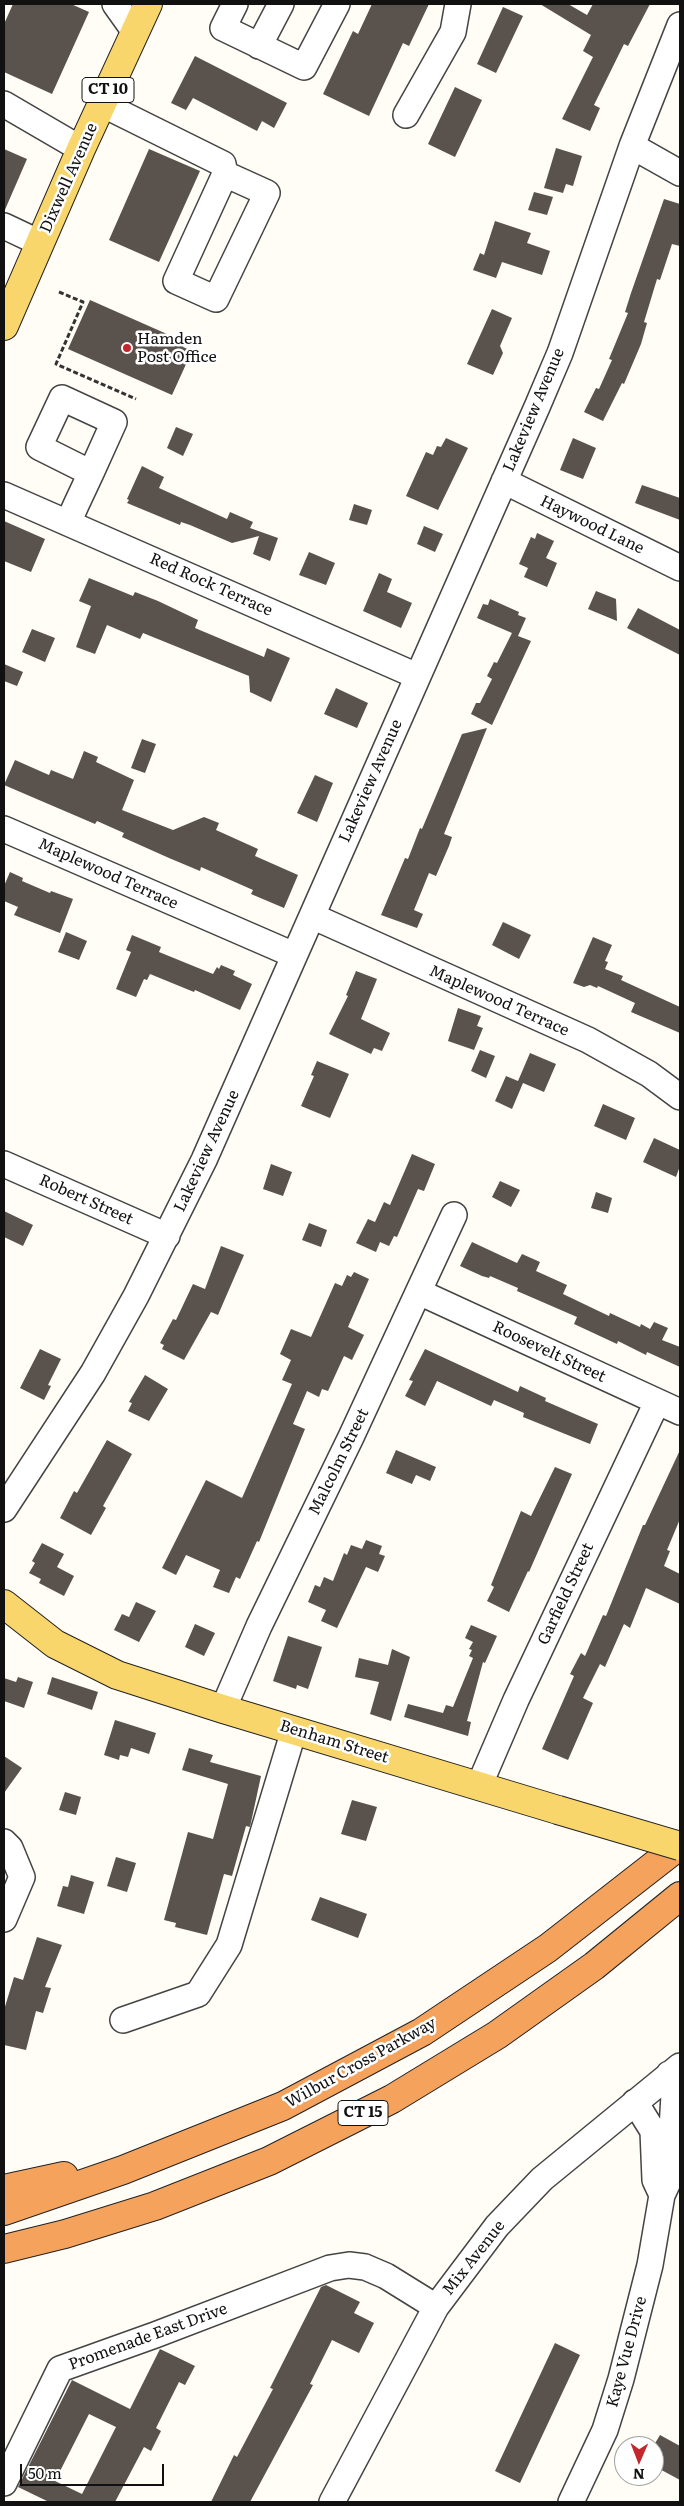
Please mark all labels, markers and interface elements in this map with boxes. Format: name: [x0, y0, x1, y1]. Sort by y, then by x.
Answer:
road number: CT 10: [82, 78, 134, 102]
street label: Dixwell Avenue: [36, 120, 102, 236]
place label: Hamden Post Office: [137, 329, 217, 367]
marker: Hamden Post Office: [121, 342, 133, 354]
street label: Lakeview Avenue: [499, 345, 569, 475]
street label: Haywood Lane: [537, 492, 647, 558]
street label: Red Rock Terrace: [147, 549, 275, 621]
street label: Lakeview Avenue: [335, 717, 407, 845]
street label: Maplewood Terrace: [35, 834, 181, 914]
street label: Maplewood Terrace: [426, 961, 572, 1041]
street label: Lakeview Avenue: [170, 1087, 244, 1215]
street label: Robert Street: [36, 1171, 136, 1229]
street label: Roosevelt Street: [489, 1317, 609, 1387]
street label: Malcolm Street: [305, 1405, 373, 1519]
street label: Garfield Street: [534, 1540, 598, 1648]
street label: Benham Street: [277, 1716, 391, 1768]
street label: Wilbur Cross Parkway: [282, 2014, 440, 2112]
road number: CT 15: [338, 2100, 388, 2126]
street label: Mix Avenue: [439, 2217, 509, 2299]
street label: Kaye Vue Drive: [603, 2294, 651, 2410]
street label: Promenade East Drive: [66, 2299, 230, 2375]
north arrow: [614, 2436, 664, 2486]
scale bar: [22, 2454, 166, 2486]
text: 50 m: [28, 2461, 62, 2484]
text: N: [633, 2465, 645, 2485]

